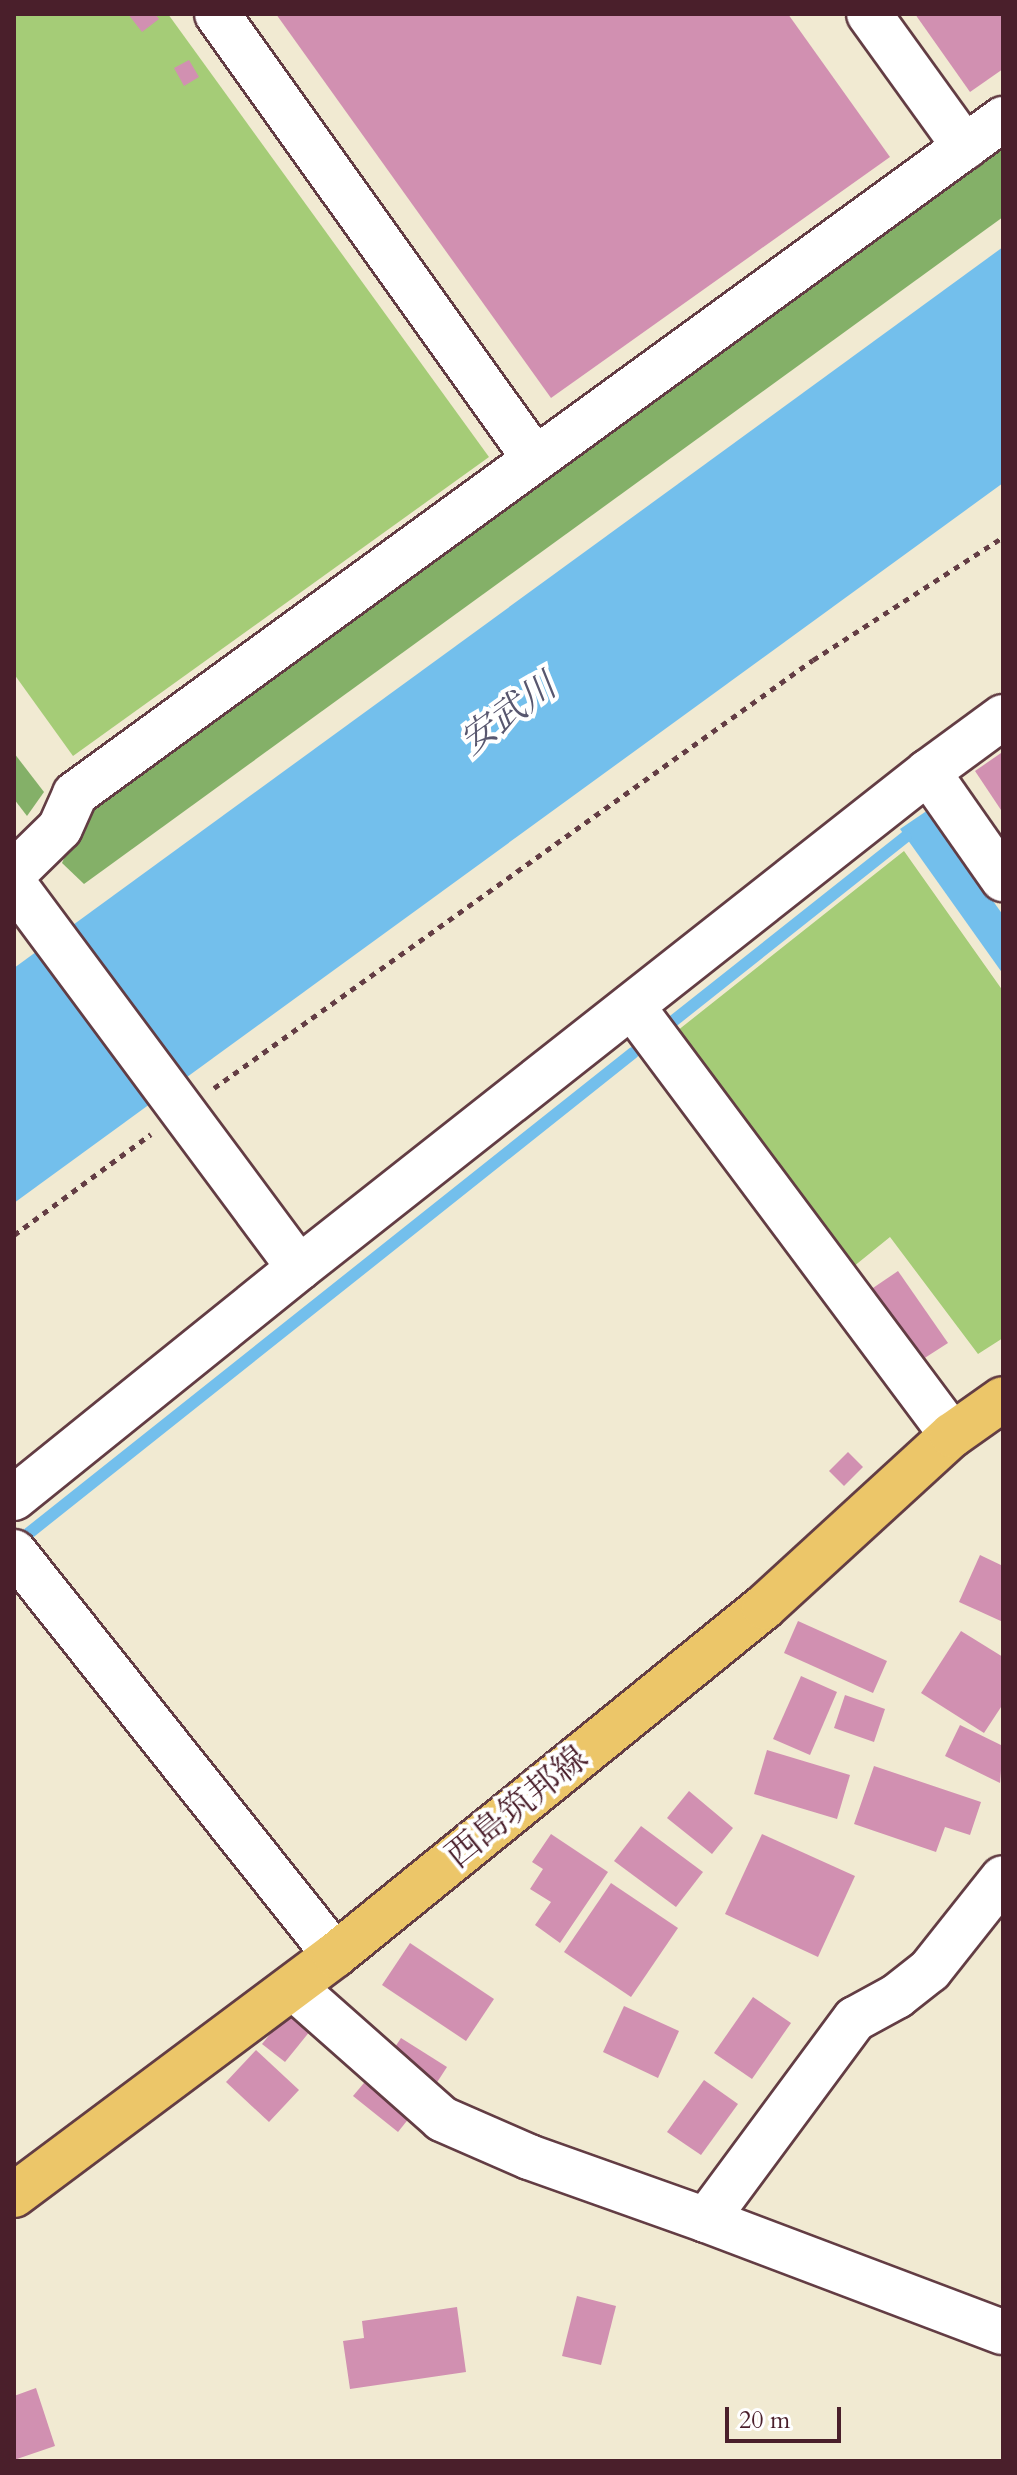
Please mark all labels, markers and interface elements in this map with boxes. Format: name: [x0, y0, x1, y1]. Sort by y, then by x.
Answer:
water label: 安武川: [452, 665, 564, 763]
street label: 西島筑邦線: [438, 1738, 596, 1876]
scale bar: [729, 2391, 845, 2441]
text: 20 m: [739, 2404, 790, 2437]

